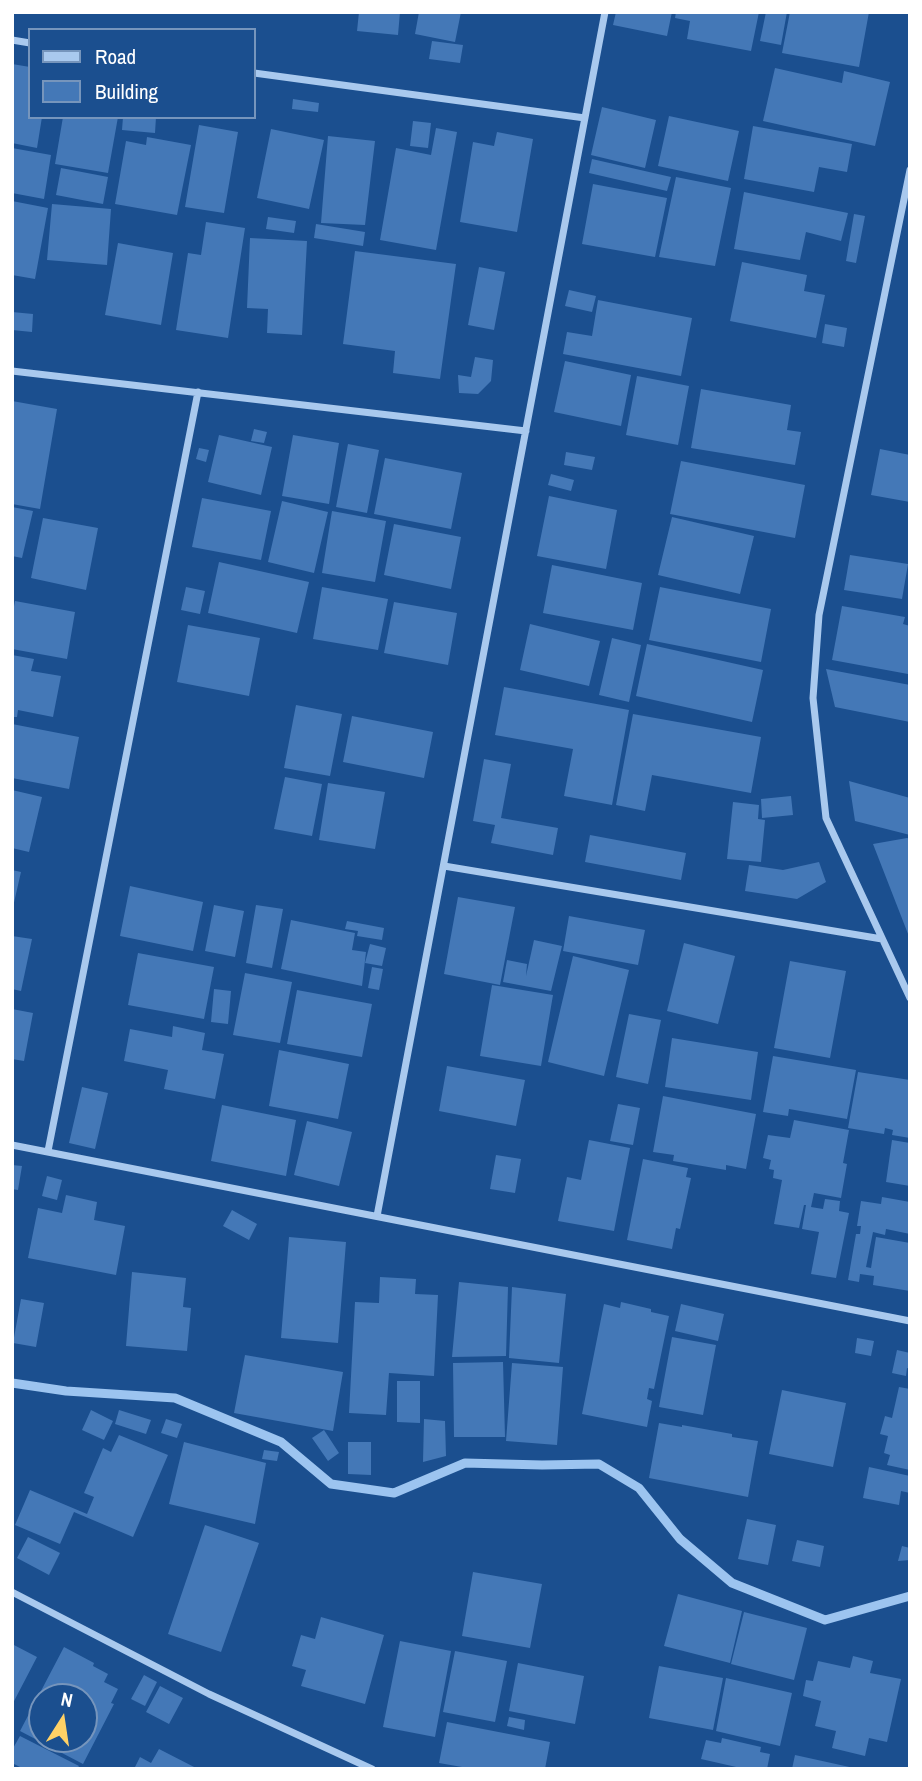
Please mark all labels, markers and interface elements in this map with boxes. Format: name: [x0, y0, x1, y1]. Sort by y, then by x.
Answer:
legend: [28, 28, 256, 119]
text: Road: [95, 42, 136, 71]
text: Building: [95, 77, 158, 106]
north arrow: [28, 1683, 98, 1753]
text: N: [59, 1686, 75, 1713]

